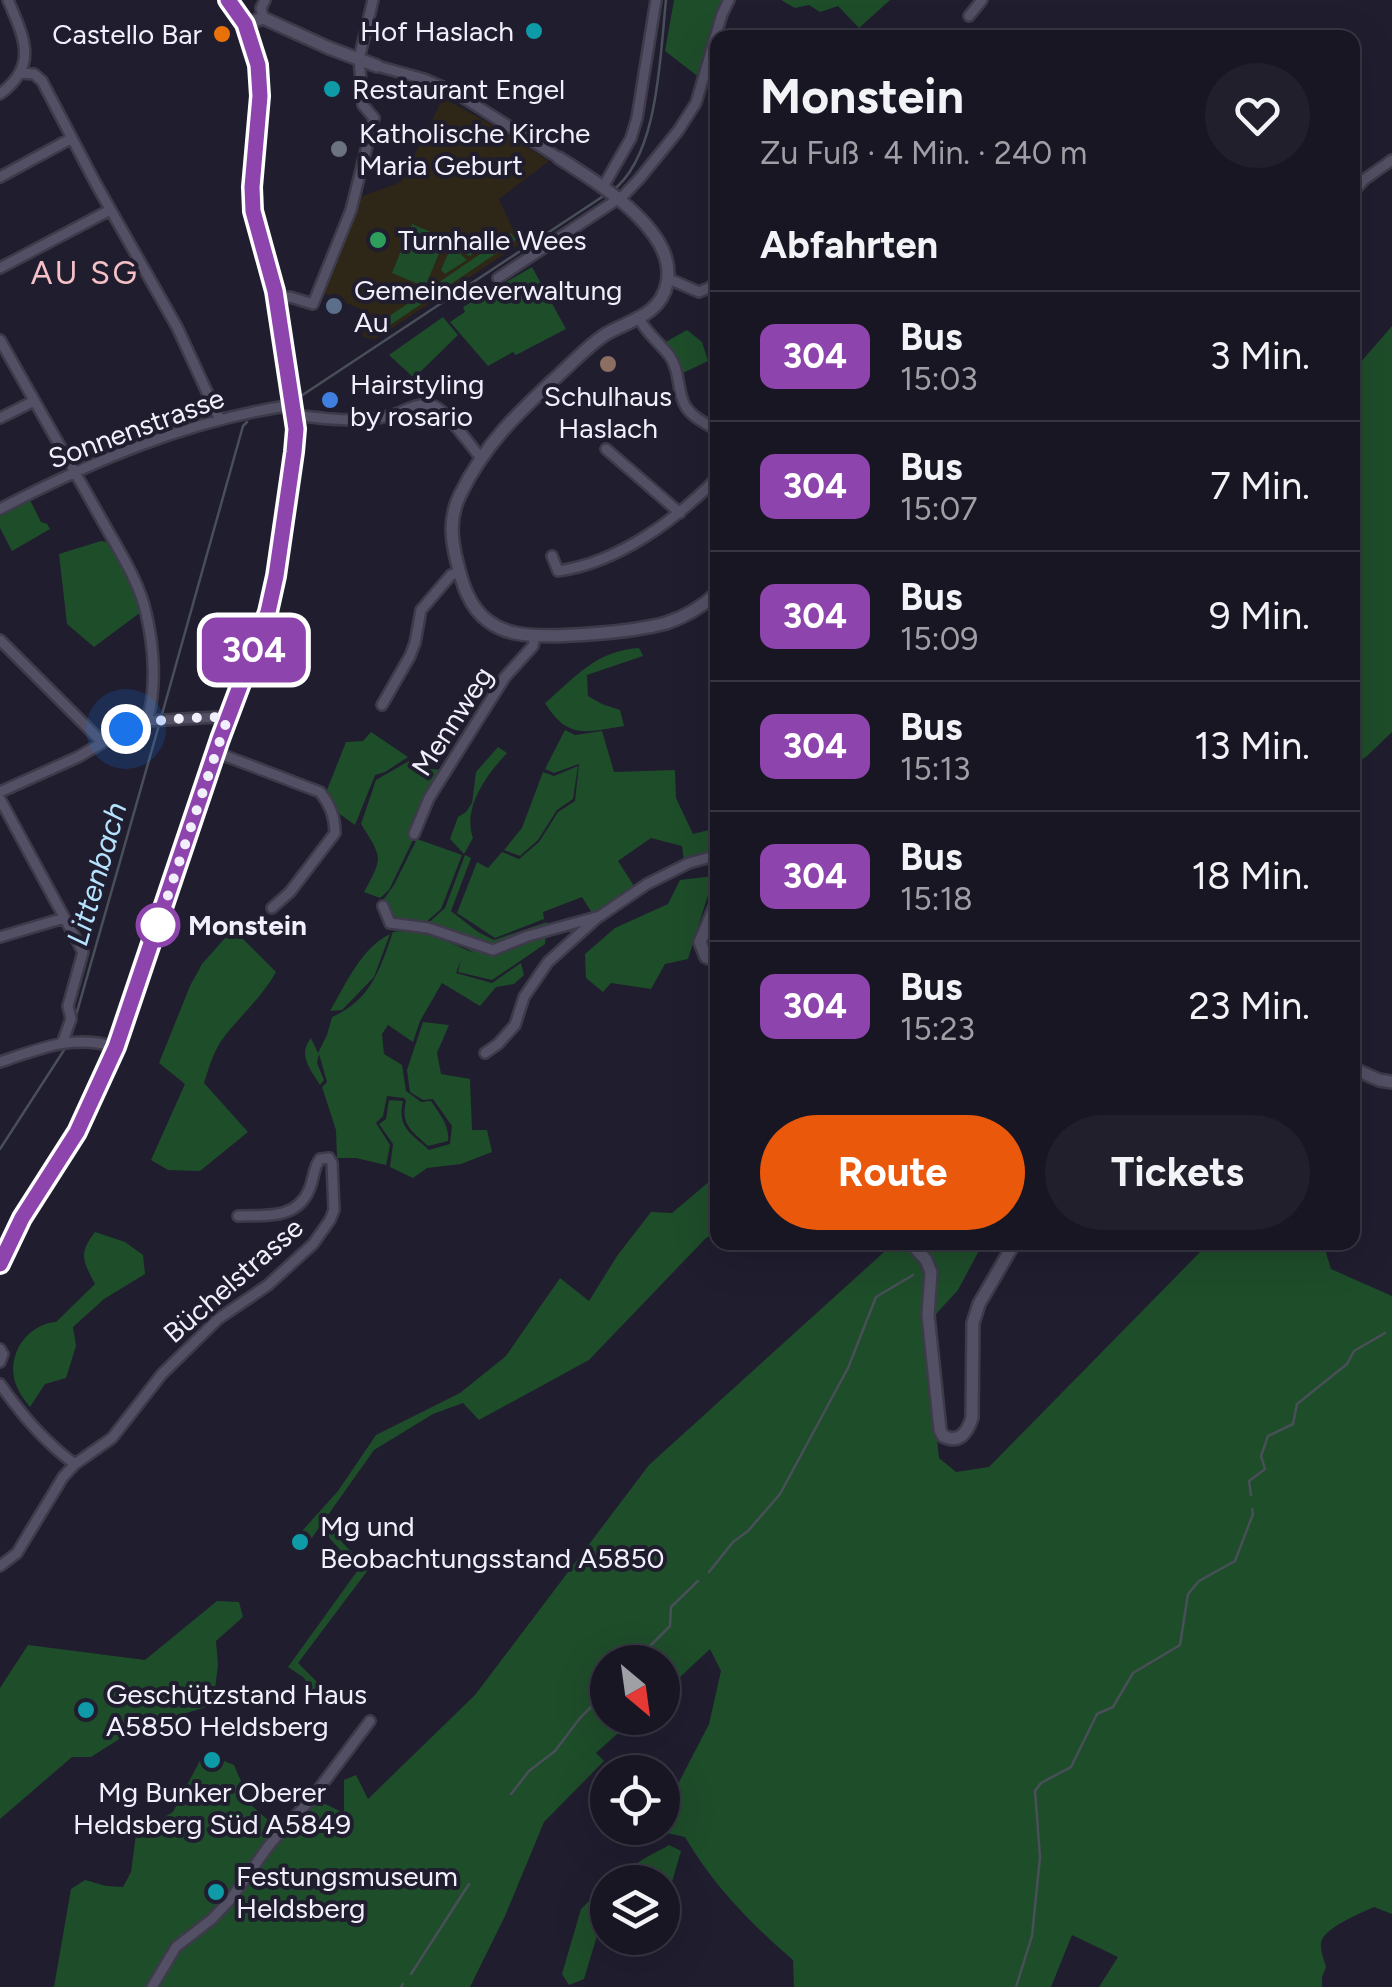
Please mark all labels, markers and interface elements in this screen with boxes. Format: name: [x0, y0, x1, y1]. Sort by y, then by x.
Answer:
place label: Hof Haslach: [360, 14, 514, 48]
place label: Castello Bar: [52, 17, 203, 51]
marker: Hof Haslach: [523, 20, 545, 42]
marker: Castello Bar: [211, 23, 233, 45]
button: heart: [1205, 63, 1310, 168]
text: Monstein: [760, 67, 964, 125]
place label: Restaurant Engel: [352, 72, 565, 106]
marker: Restaurant Engel: [321, 78, 343, 100]
place label: Katholische Kirche Maria Geburt: [359, 116, 590, 182]
text: Zu Fuß · 4 Min. · 240 m: [760, 134, 1087, 172]
marker: Katholische Kirche Maria Geburt: [328, 138, 350, 160]
text: Abfahrten: [760, 222, 938, 268]
place label: Turnhalle Wees: [398, 223, 587, 257]
marker: Turnhalle Wees: [367, 229, 389, 251]
district label: AU SG: [31, 254, 139, 292]
place label: Gemeindeverwaltung Au: [354, 273, 622, 339]
marker: Gemeindeverwaltung Au: [323, 295, 345, 317]
text: Bus: [900, 314, 963, 360]
text: 3 Min.: [1210, 333, 1310, 379]
text: 304: [783, 335, 847, 377]
marker: Schulhaus Haslach: [597, 353, 619, 375]
text: 15:03: [900, 360, 978, 398]
place label: Hairstyling by rosario: [350, 367, 484, 433]
place label: Schulhaus Haslach: [544, 379, 672, 445]
street label: Sonnenstrasse: [44, 381, 228, 475]
marker: Hairstyling by rosario: [319, 389, 341, 411]
text: Bus: [900, 444, 963, 490]
text: 7 Min.: [1210, 463, 1310, 509]
text: 304: [783, 465, 847, 507]
text: 15:07: [900, 490, 977, 528]
text: Bus: [900, 574, 963, 620]
text: 9 Min.: [1209, 593, 1310, 639]
text: 304: [783, 595, 847, 637]
line badge: 304: [196, 618, 312, 682]
text: 15:09: [900, 620, 978, 658]
text: 304: [222, 629, 286, 671]
street label: Mennweg: [404, 660, 500, 782]
your location: [101, 704, 151, 754]
text: Bus: [900, 704, 963, 750]
text: 13 Min.: [1194, 723, 1310, 769]
text: 304: [783, 725, 847, 767]
text: 15:13: [900, 750, 970, 788]
water label: Littenbach: [58, 798, 135, 950]
text: Bus: [900, 834, 963, 880]
text: 18 Min.: [1192, 853, 1310, 899]
text: 304: [783, 855, 847, 897]
text: 15:18: [900, 880, 973, 918]
marker: Monstein: [137, 904, 179, 946]
place label: Monstein: [188, 908, 307, 942]
text: Bus: [900, 964, 963, 1010]
text: 23 Min.: [1189, 983, 1310, 1029]
text: 304: [783, 985, 847, 1027]
text: 15:23: [900, 1010, 975, 1048]
button: Route: [760, 1115, 1025, 1230]
button: Tickets: [1045, 1115, 1310, 1230]
street label: Büchelstrasse: [156, 1210, 310, 1350]
place label: Mg und Beobachtungsstand A5850: [320, 1509, 665, 1575]
marker: Mg und Beobachtungsstand A5850: [289, 1531, 311, 1553]
north arrow: [590, 1645, 680, 1735]
map controls: [590, 1645, 680, 1955]
place label: Geschützstand Haus A5850 Heldsberg: [106, 1677, 367, 1743]
marker: Geschützstand Haus A5850 Heldsberg: [75, 1699, 97, 1721]
marker: Mg Bunker Oberer Heldsberg Süd A5849: [201, 1749, 223, 1771]
button: locate: [590, 1755, 680, 1845]
place label: Mg Bunker Oberer Heldsberg Süd A5849: [73, 1775, 351, 1841]
place label: Festungsmuseum Heldsberg: [236, 1859, 458, 1925]
button: layers: [590, 1865, 680, 1955]
marker: Festungsmuseum Heldsberg: [205, 1881, 227, 1903]

